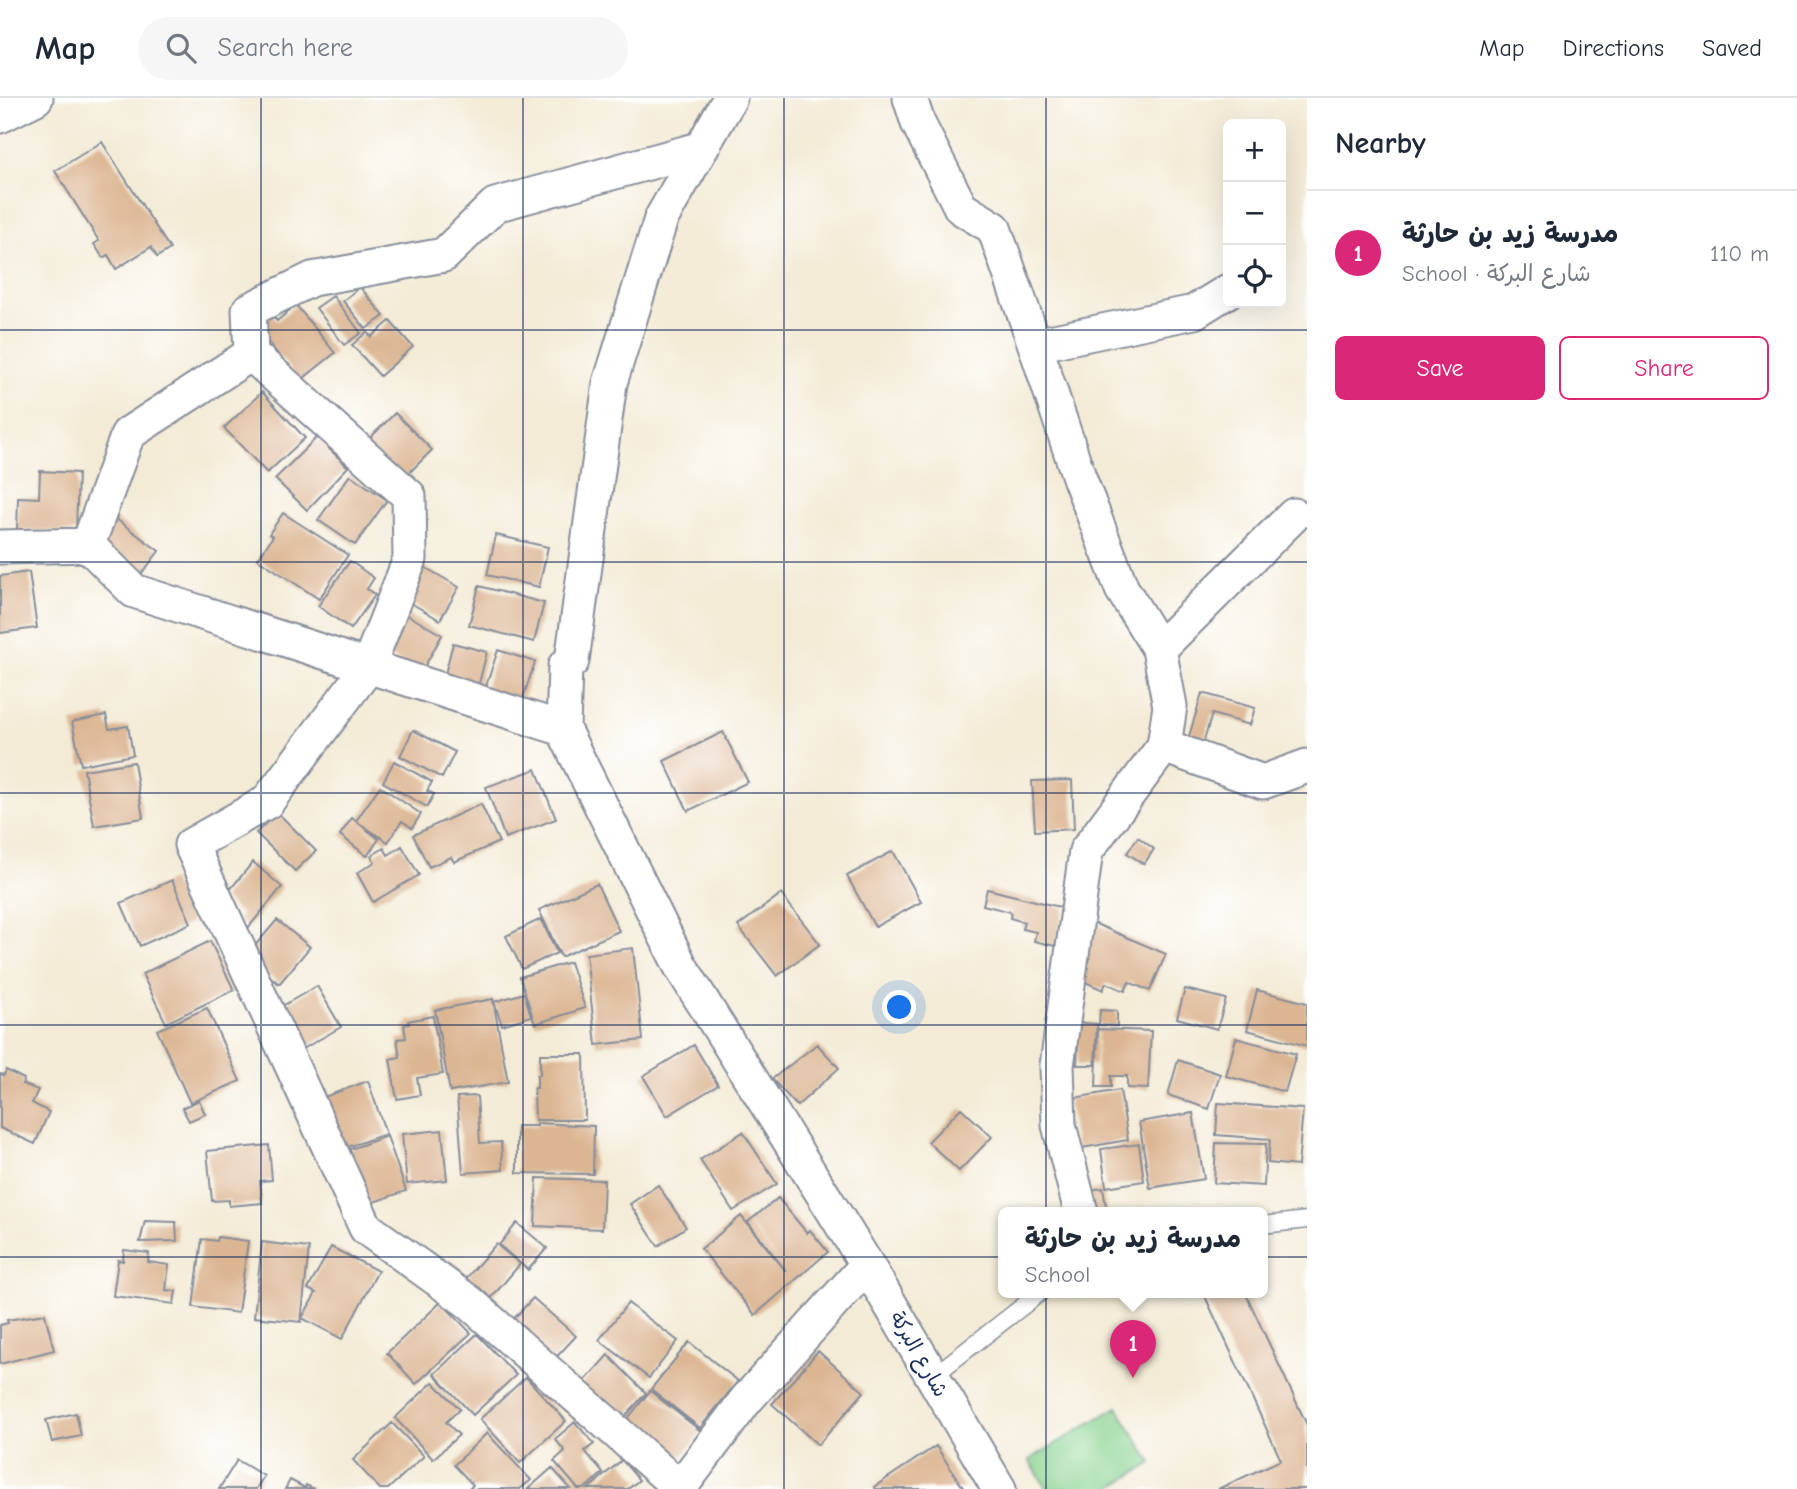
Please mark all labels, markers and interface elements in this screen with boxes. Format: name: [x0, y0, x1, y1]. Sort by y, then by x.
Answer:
search box: [138, 17, 628, 80]
text: Map: [35, 29, 96, 67]
icon: search: [162, 29, 200, 67]
text: Search here: [218, 33, 353, 63]
text: Map: [1479, 34, 1525, 62]
text: Directions: [1563, 34, 1664, 62]
text: Saved: [1702, 34, 1762, 62]
map controls: [1223, 119, 1286, 308]
button: +: [1223, 119, 1286, 182]
text: Nearby: [1335, 126, 1426, 161]
button: −: [1223, 182, 1286, 245]
text: مدرسة زيد بن حارثة: [1402, 219, 1618, 249]
text: 1: [1353, 240, 1363, 267]
text: 110 m: [1710, 240, 1769, 267]
button: locate: [1223, 245, 1286, 308]
text: School · شارع البركة: [1402, 260, 1591, 287]
button: Save: [1335, 336, 1545, 400]
button: Share: [1559, 336, 1769, 400]
your location: [882, 990, 916, 1024]
popup: [998, 1207, 1268, 1298]
text: مدرسة زيد بن حارثة: [1025, 1224, 1241, 1254]
text: School: [1025, 1261, 1090, 1288]
street label: شارع البركة: [882, 1307, 953, 1403]
pin: 1: [1110, 1320, 1156, 1378]

